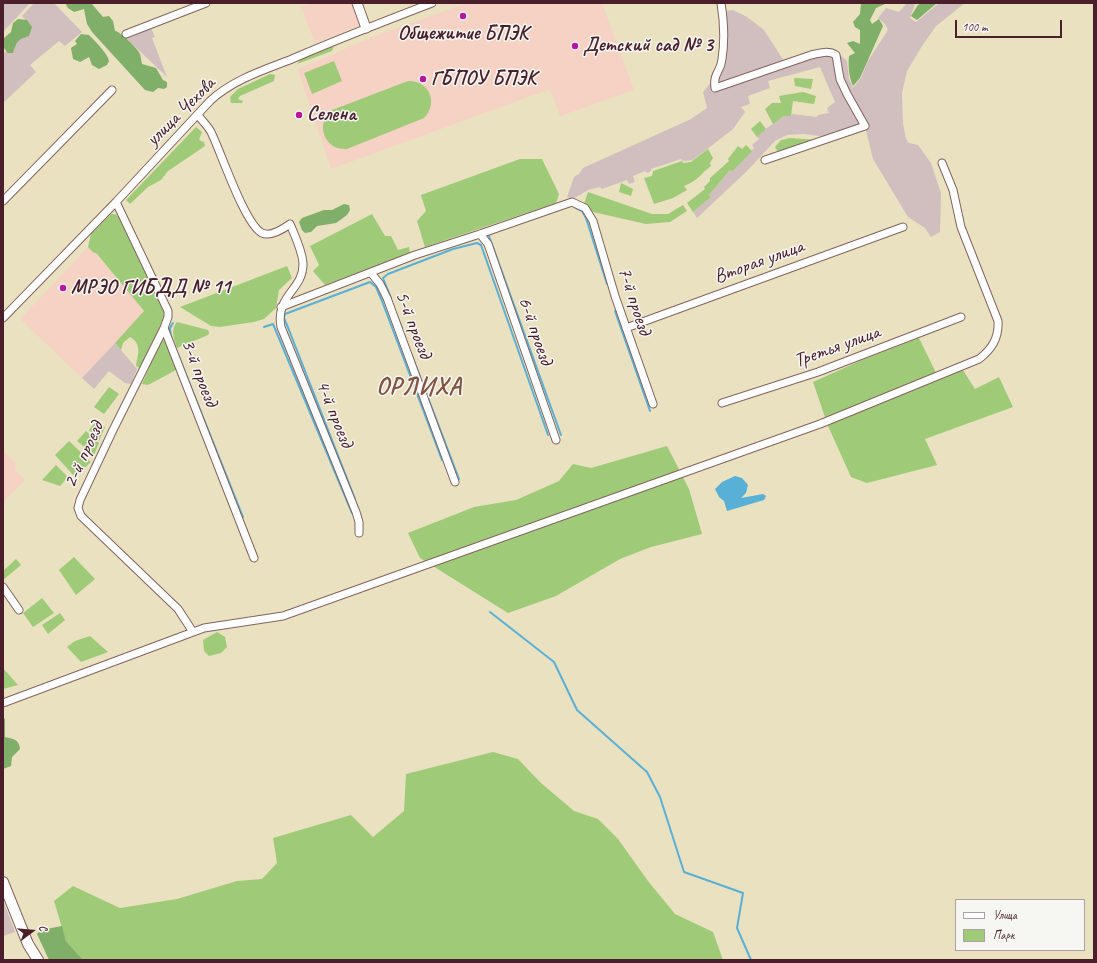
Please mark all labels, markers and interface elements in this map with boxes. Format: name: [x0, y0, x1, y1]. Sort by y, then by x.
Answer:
marker: Общежитие БПЭК: [458, 11, 468, 21]
scale bar: [957, 12, 1064, 38]
text: 100 m: [962, 19, 988, 35]
place label: Общежитие БПЭК: [398, 22, 528, 46]
place label: Детский сад № 3: [583, 34, 713, 58]
marker: Детский сад № 3: [570, 41, 580, 51]
place label: ГБПОУ БПЭК: [431, 67, 536, 91]
street label: улица Чехова: [141, 72, 221, 152]
marker: ГБПОУ БПЭК: [418, 74, 428, 84]
place label: Селена: [307, 103, 356, 127]
marker: Селена: [294, 110, 304, 120]
street label: Вторая улица: [711, 235, 807, 289]
street label: 7-й проезд: [612, 264, 656, 338]
place label: МРЭО ГИБДД № 11: [71, 276, 230, 300]
marker: МРЭО ГИБДД № 11: [58, 283, 68, 293]
street label: 5-й проезд: [389, 288, 437, 362]
street label: 6-й проезд: [512, 294, 558, 368]
street label: Третья улица: [791, 320, 883, 374]
street label: 3-й проезд: [175, 336, 223, 410]
district label: ОРЛИХА: [375, 374, 463, 402]
street label: 4-й проезд: [310, 377, 358, 451]
street label: 2-й проезд: [58, 418, 110, 492]
legend: [955, 899, 1085, 951]
text: Улица: [993, 907, 1017, 923]
north arrow: [12, 911, 52, 951]
text: С: [36, 923, 51, 932]
text: Парк: [993, 927, 1014, 943]

